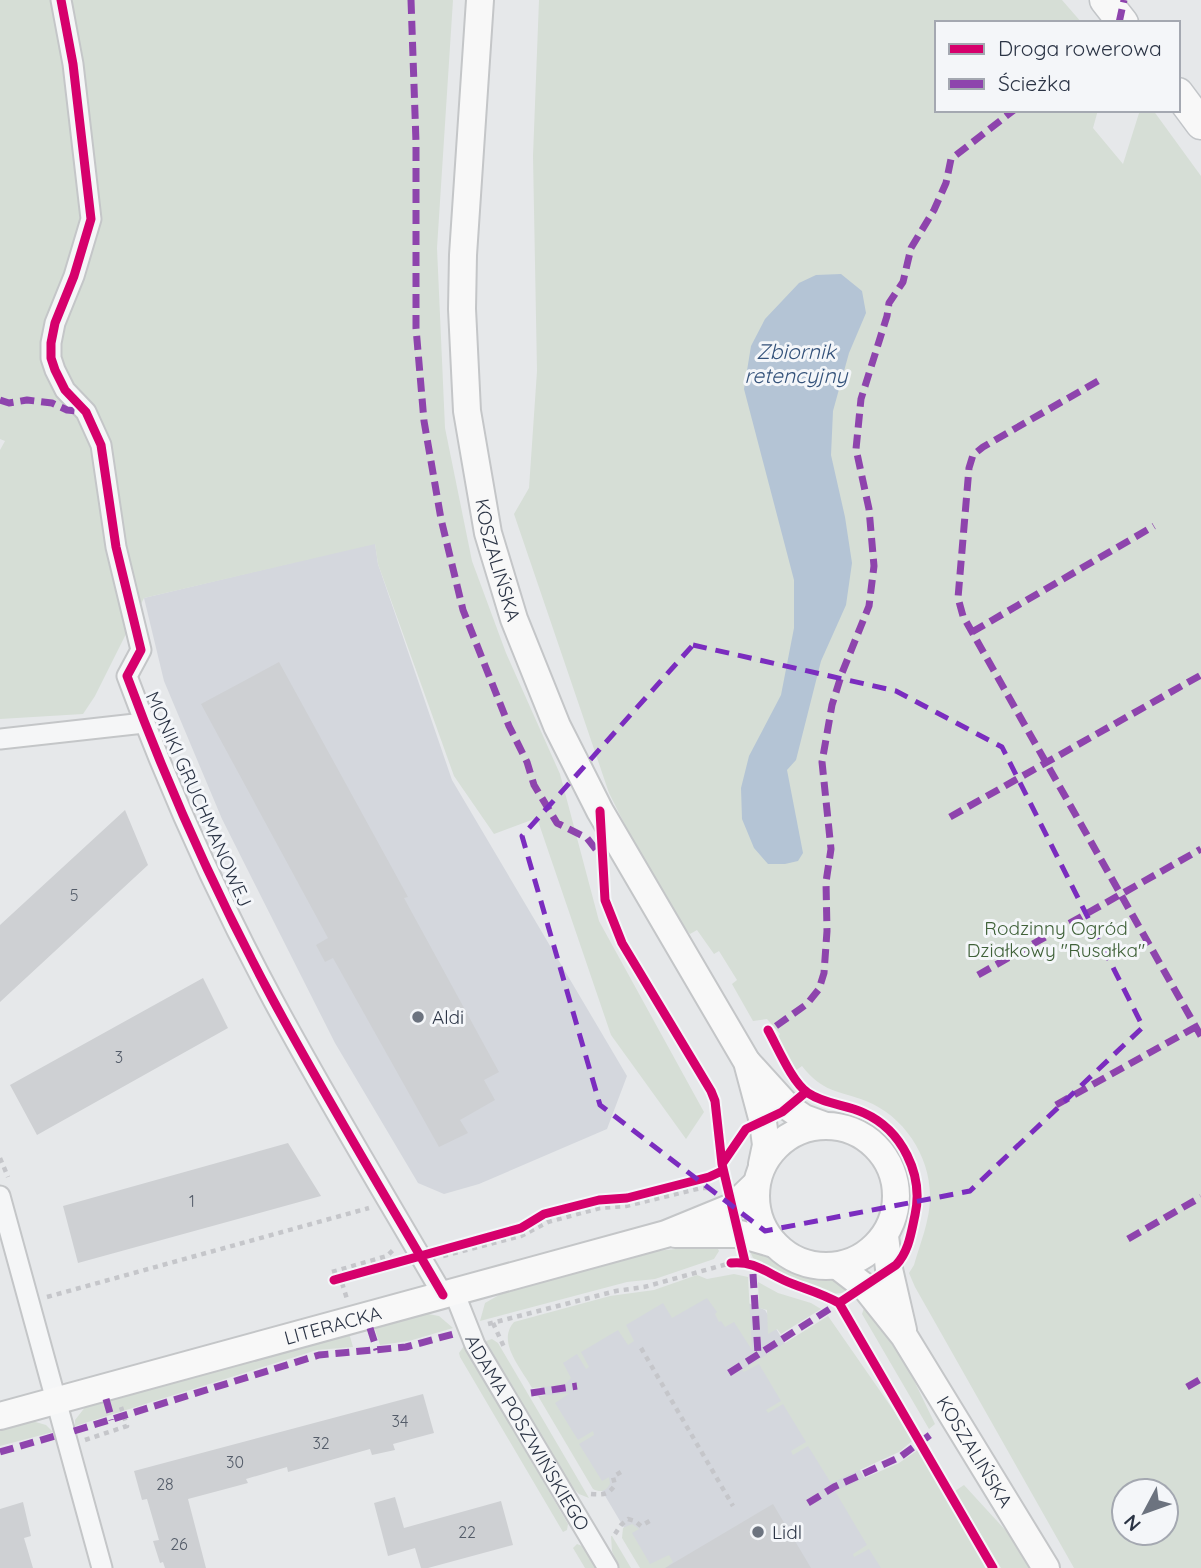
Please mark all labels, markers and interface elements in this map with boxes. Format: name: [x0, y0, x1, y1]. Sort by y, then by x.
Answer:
legend: [935, 21, 1180, 112]
text: Droga rowerowa: [998, 35, 1162, 61]
text: Ścieżka: [998, 70, 1071, 96]
water label: Zbiornik retencyjny: [745, 338, 849, 388]
street label: KOSZALIŃSKA: [470, 497, 526, 624]
street label: MONIKI GRUCHMANOWEJ: [141, 688, 257, 910]
house number: 5: [70, 885, 78, 905]
park label: Rodzinny Ogród Działkowy "Rusałka": [967, 916, 1145, 962]
place label: Aldi: [432, 1005, 464, 1029]
marker: Aldi: [410, 1009, 426, 1025]
house number: 3: [115, 1047, 123, 1067]
house number: 1: [189, 1191, 195, 1211]
street label: LITERACKA: [282, 1300, 384, 1350]
street label: ADAMA POSZWIŃSKIEGO: [460, 1331, 595, 1535]
street label: KOSZALIŃSKA: [931, 1391, 1018, 1512]
house number: 34: [392, 1411, 408, 1431]
house number: 32: [312, 1433, 330, 1453]
house number: 30: [226, 1452, 244, 1472]
house number: 28: [156, 1474, 174, 1494]
north arrow: [1110, 1477, 1180, 1547]
text: N: [1119, 1510, 1146, 1536]
place label: Lidl: [772, 1520, 802, 1544]
house number: 22: [458, 1522, 476, 1542]
marker: Lidl: [750, 1524, 766, 1540]
house number: 26: [170, 1534, 188, 1554]

